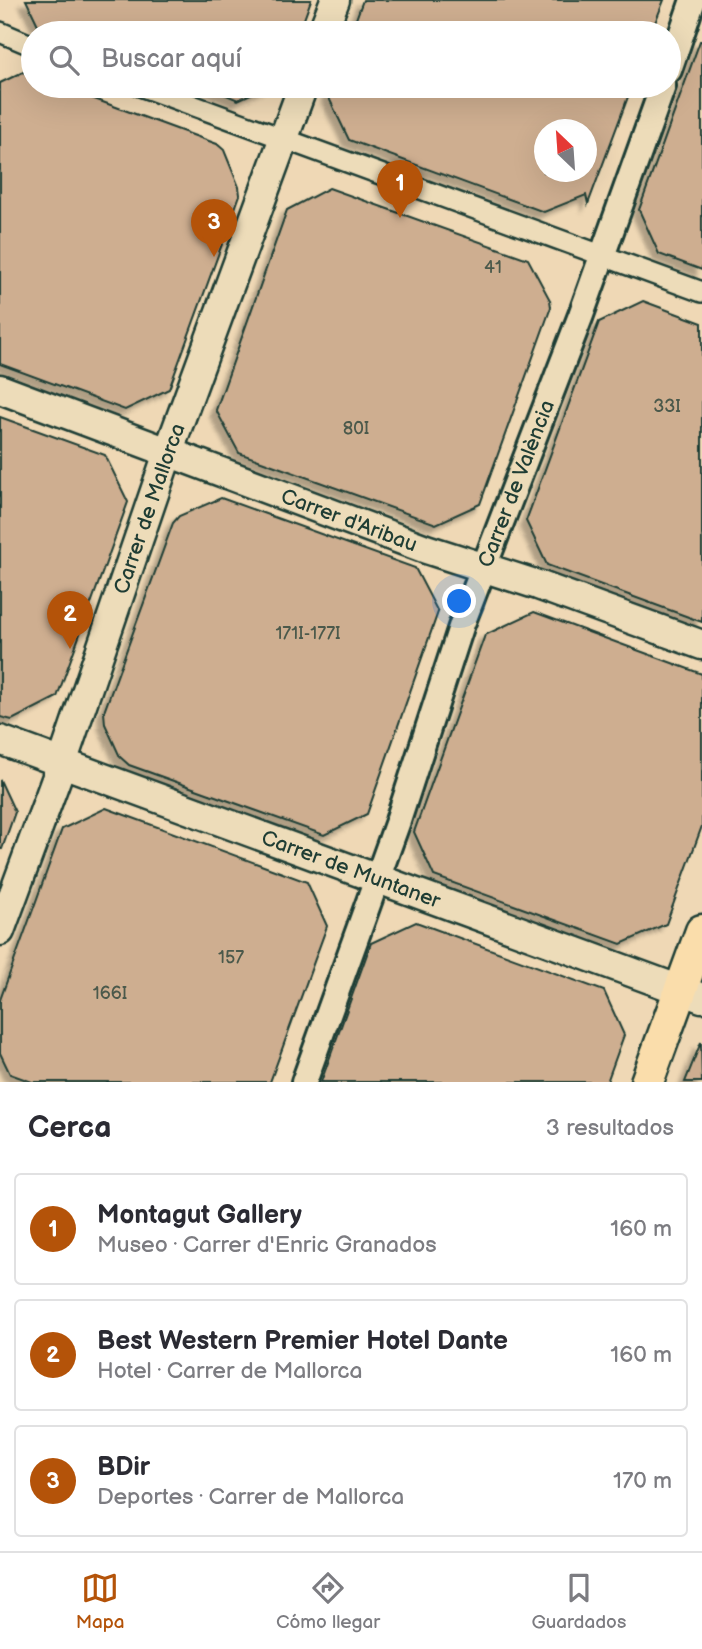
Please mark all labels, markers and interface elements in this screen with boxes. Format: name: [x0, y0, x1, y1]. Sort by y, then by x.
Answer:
search box: [21, 21, 681, 98]
icon: search: [45, 41, 83, 79]
text: Buscar aquí: [101, 44, 242, 75]
north arrow: [534, 119, 597, 182]
pin: 1: [377, 160, 423, 218]
pin: 3: [191, 199, 237, 257]
house number: 41: [484, 257, 502, 278]
house number: 33I: [653, 396, 681, 417]
street label: Carrer de València: [473, 397, 560, 571]
house number: 80I: [343, 418, 369, 439]
street label: Carrer de Mallorca: [109, 420, 191, 597]
street label: Carrer d'Aribau: [277, 484, 421, 558]
your location: [442, 584, 476, 618]
pin: 2: [47, 591, 93, 649]
house number: 171I-177I: [275, 623, 341, 644]
street label: Carrer de Muntaner: [258, 825, 444, 914]
house number: 157: [218, 947, 244, 968]
house number: 166I: [93, 983, 127, 1004]
text: Cerca: [28, 1110, 111, 1146]
text: 3 resultados: [546, 1114, 674, 1142]
text: Montagut Gallery: [97, 1200, 302, 1231]
text: 1: [48, 1215, 58, 1243]
text: 160 m: [610, 1215, 672, 1243]
text: Museo · Carrer d'Enric Granados: [97, 1231, 437, 1259]
text: Best Western Premier Hotel Dante: [97, 1326, 508, 1357]
text: 2: [46, 1341, 60, 1369]
text: 160 m: [610, 1341, 672, 1369]
text: Hotel · Carrer de Mallorca: [97, 1357, 363, 1385]
text: BDir: [97, 1452, 150, 1483]
text: 3: [46, 1467, 60, 1495]
text: 170 m: [613, 1467, 672, 1495]
text: Deportes · Carrer de Mallorca: [97, 1483, 404, 1511]
tab: Mapa: [76, 1569, 125, 1634]
tab: Cómo llegar: [276, 1569, 380, 1634]
tab: Guardados: [532, 1569, 626, 1634]

